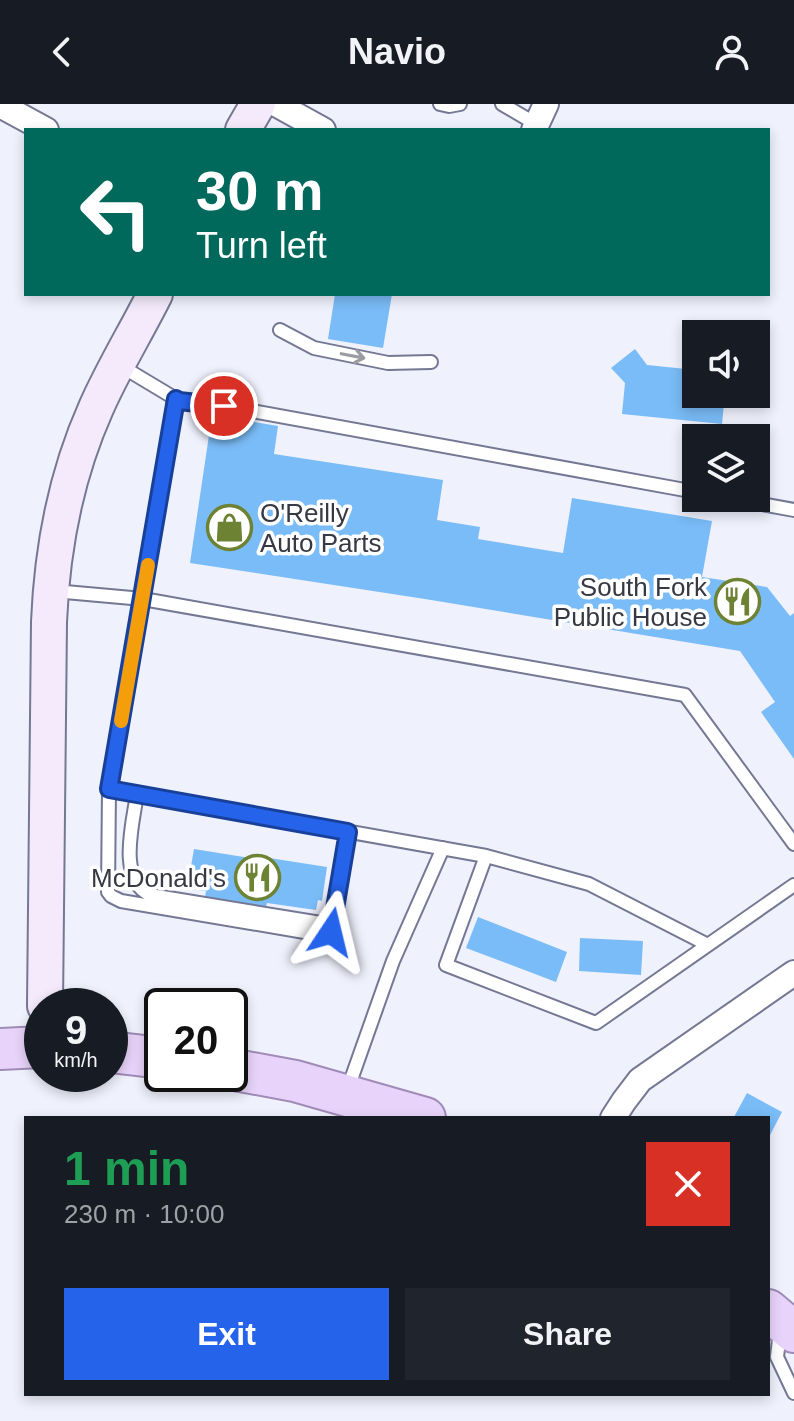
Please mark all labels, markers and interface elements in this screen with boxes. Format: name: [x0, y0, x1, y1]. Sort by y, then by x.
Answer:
icon: back: [40, 30, 84, 74]
icon: person: [710, 30, 754, 74]
text: Navio: [348, 31, 446, 72]
text: 30 m: [196, 159, 324, 222]
icon: left: [64, 160, 168, 264]
text: Turn left: [196, 225, 327, 266]
map controls: [682, 320, 770, 512]
button: sound: [682, 320, 770, 408]
one-way arrow: [339, 349, 365, 364]
pin: [190, 372, 258, 440]
icon: arrive: [202, 384, 246, 428]
button: layers: [682, 424, 770, 512]
place label: O'Reilly Auto Parts: [260, 498, 381, 558]
shop icon: O'Reilly Auto Parts: [205, 504, 253, 552]
place label: South Fork Public House: [554, 572, 708, 632]
restaurant icon: South Fork Public House: [714, 578, 762, 626]
restaurant icon: McDonald's: [233, 854, 281, 902]
place label: McDonald's: [91, 863, 226, 893]
position arrow: [289, 890, 373, 974]
speed limit sign: 20: [144, 988, 248, 1092]
text: 9: [65, 1008, 87, 1052]
text: km/h: [54, 1049, 98, 1071]
text: 1 min: [64, 1142, 189, 1195]
button: close: [646, 1142, 730, 1226]
text: 230 m · 10:00: [64, 1199, 224, 1229]
button: Exit: [64, 1288, 389, 1380]
button: Share: [405, 1288, 730, 1380]

